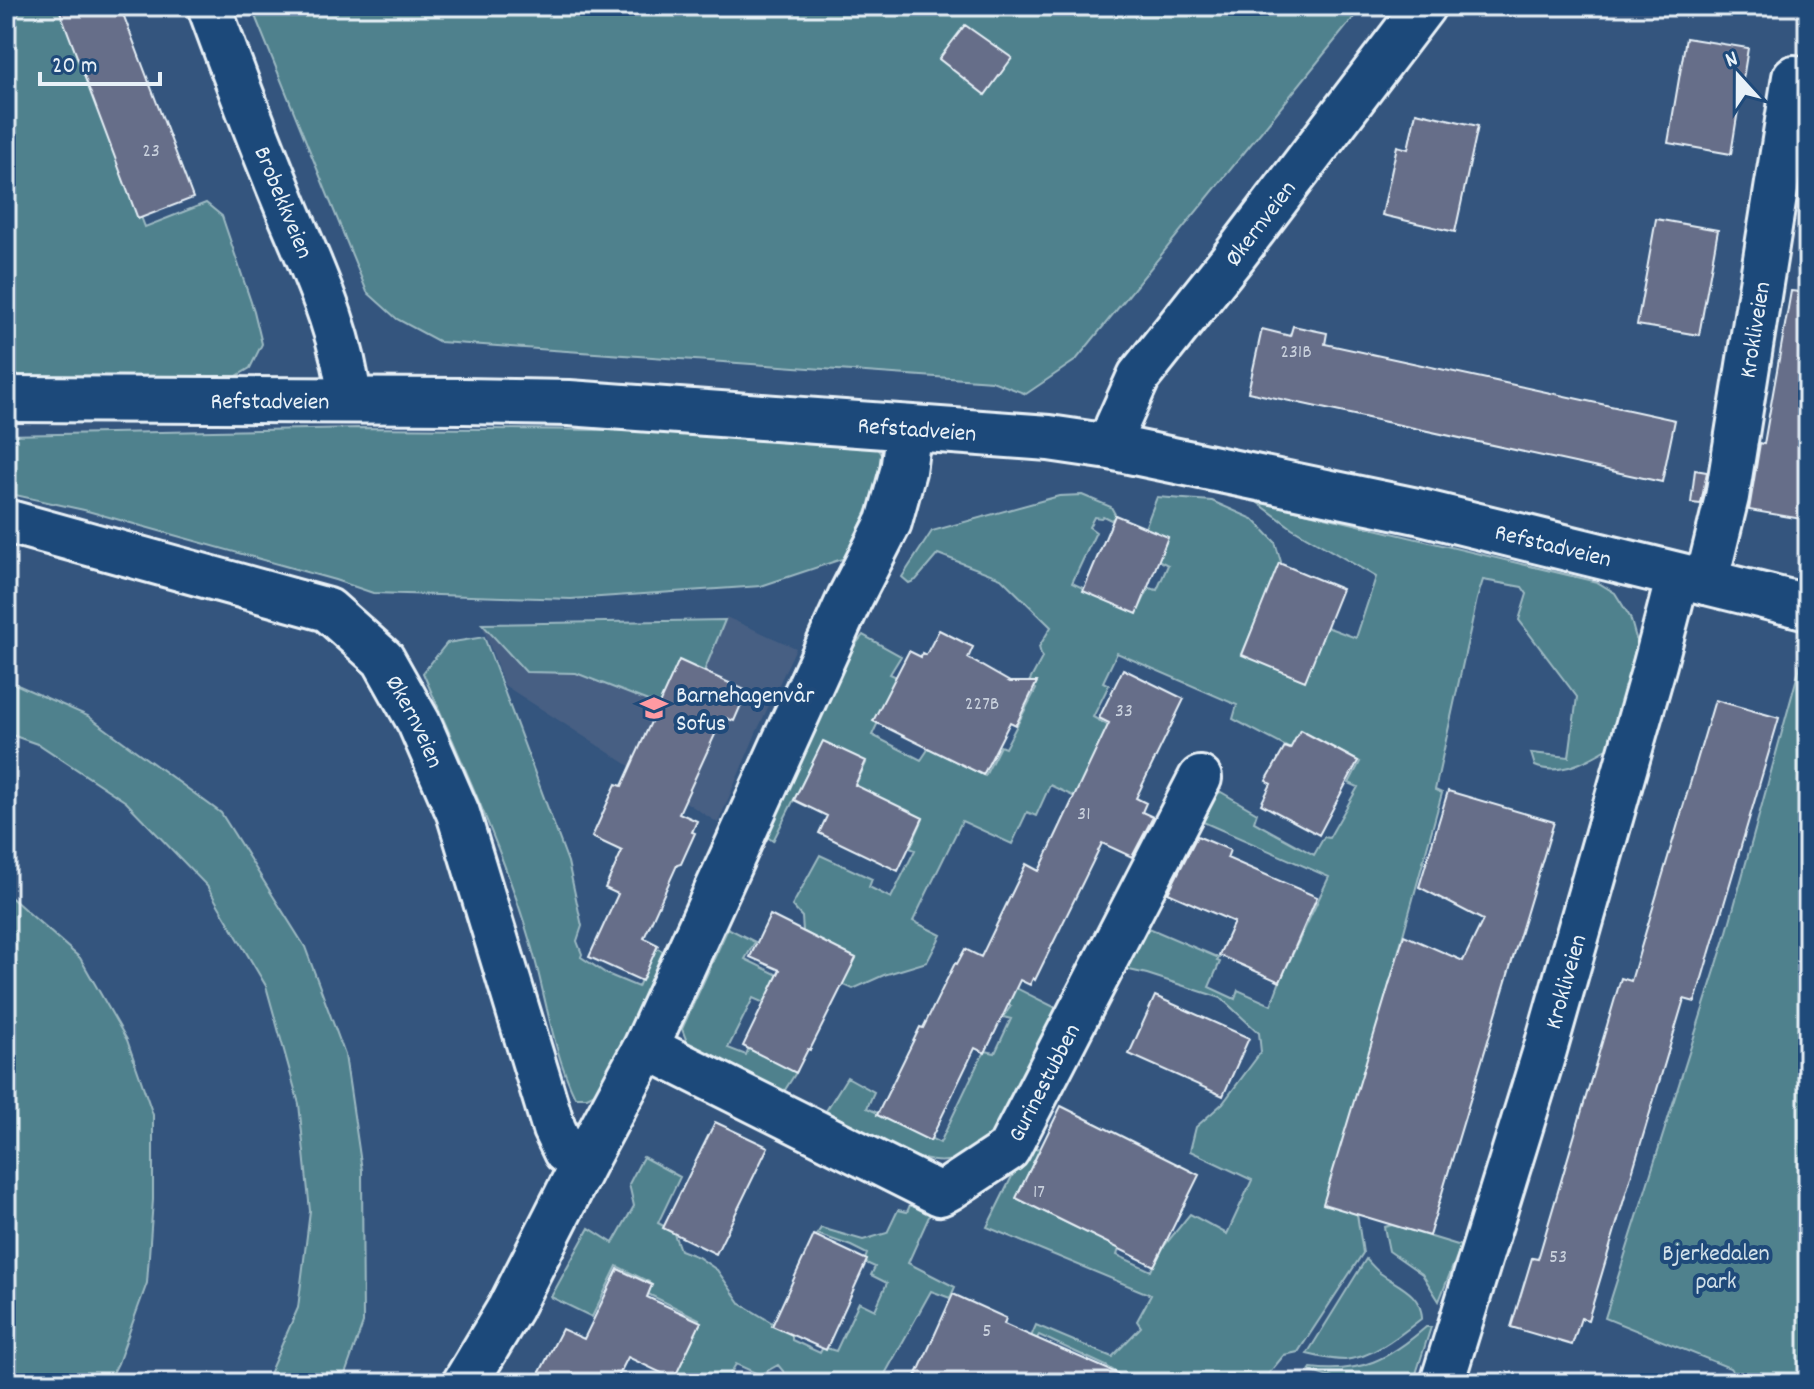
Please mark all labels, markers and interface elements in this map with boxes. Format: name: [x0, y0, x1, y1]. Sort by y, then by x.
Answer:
scale bar: [40, 36, 160, 86]
north arrow: [1698, 36, 1778, 116]
text: N: [1721, 44, 1743, 77]
text: 20 m: [52, 50, 98, 84]
house number: 23: [142, 138, 160, 166]
street label: Brobekkveien: [244, 142, 320, 264]
street label: Økernveien: [1218, 174, 1306, 275]
street label: Krokliveien: [1732, 279, 1781, 381]
house number: 231B: [1280, 339, 1312, 367]
street label: Refstadveien: [210, 386, 329, 420]
street label: Refstadveien: [856, 410, 977, 453]
street label: Refstadveien: [1491, 517, 1614, 578]
street label: Økernveien: [375, 670, 450, 774]
place label: Barnehagenvår Sofus: [676, 680, 815, 742]
house number: 227B: [965, 691, 999, 719]
school or university icon: Barnehagenvår Sofus: [639, 693, 669, 723]
house number: 33: [1115, 698, 1133, 726]
house number: 31: [1077, 801, 1091, 829]
street label: Krokliveien: [1538, 931, 1597, 1034]
street label: Gurinestubben: [1001, 1018, 1090, 1149]
house number: 17: [1033, 1179, 1045, 1207]
park label: Bjerkedalen park: [1662, 1238, 1770, 1300]
house number: 53: [1549, 1244, 1567, 1272]
house number: 5: [982, 1318, 992, 1346]

